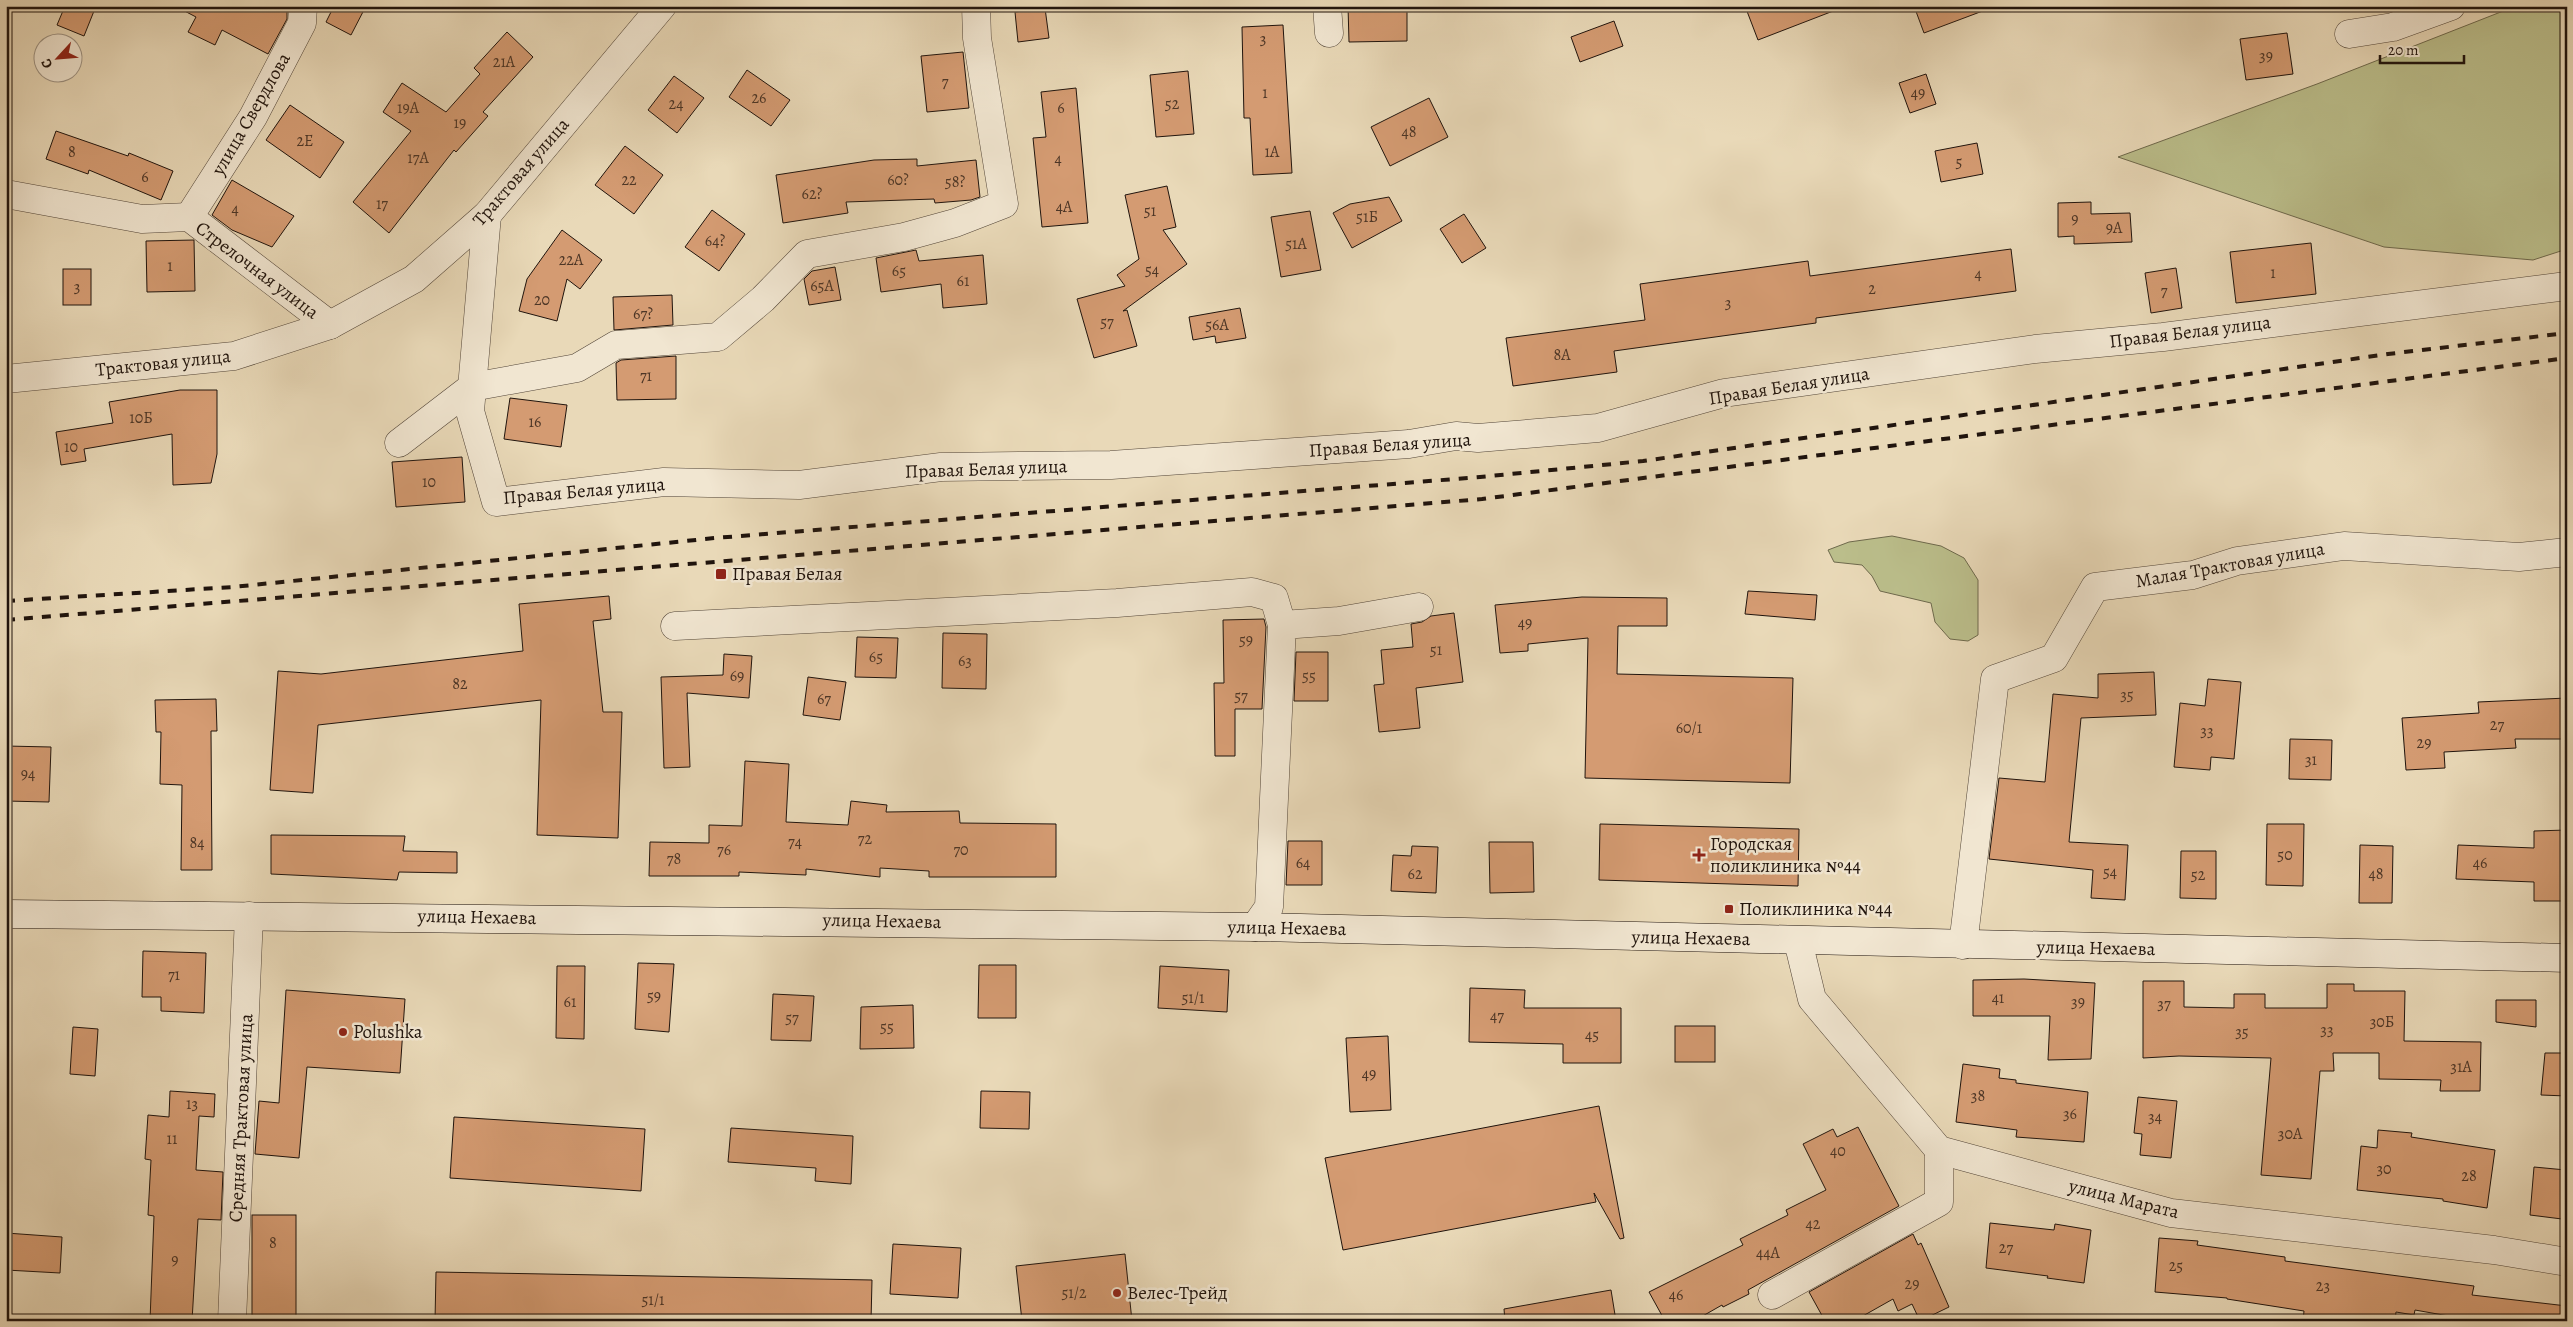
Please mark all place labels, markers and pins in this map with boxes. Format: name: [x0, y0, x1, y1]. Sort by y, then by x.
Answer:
place label: Правая Белая: [732, 561, 842, 587]
marker: Правая Белая: [714, 567, 728, 581]
place label: Городская поликлиника №44: [1710, 831, 1861, 879]
marker: Городская поликлиника №44: [1692, 848, 1706, 862]
place label: Поликлиника №44: [1739, 896, 1893, 922]
marker: Поликлиника №44: [1723, 903, 1735, 915]
place label: Polushka: [353, 1019, 423, 1045]
marker: Polushka: [337, 1026, 349, 1038]
place label: Велес-Трейд: [1127, 1280, 1228, 1306]
marker: Велес-Трейд: [1111, 1287, 1123, 1299]

